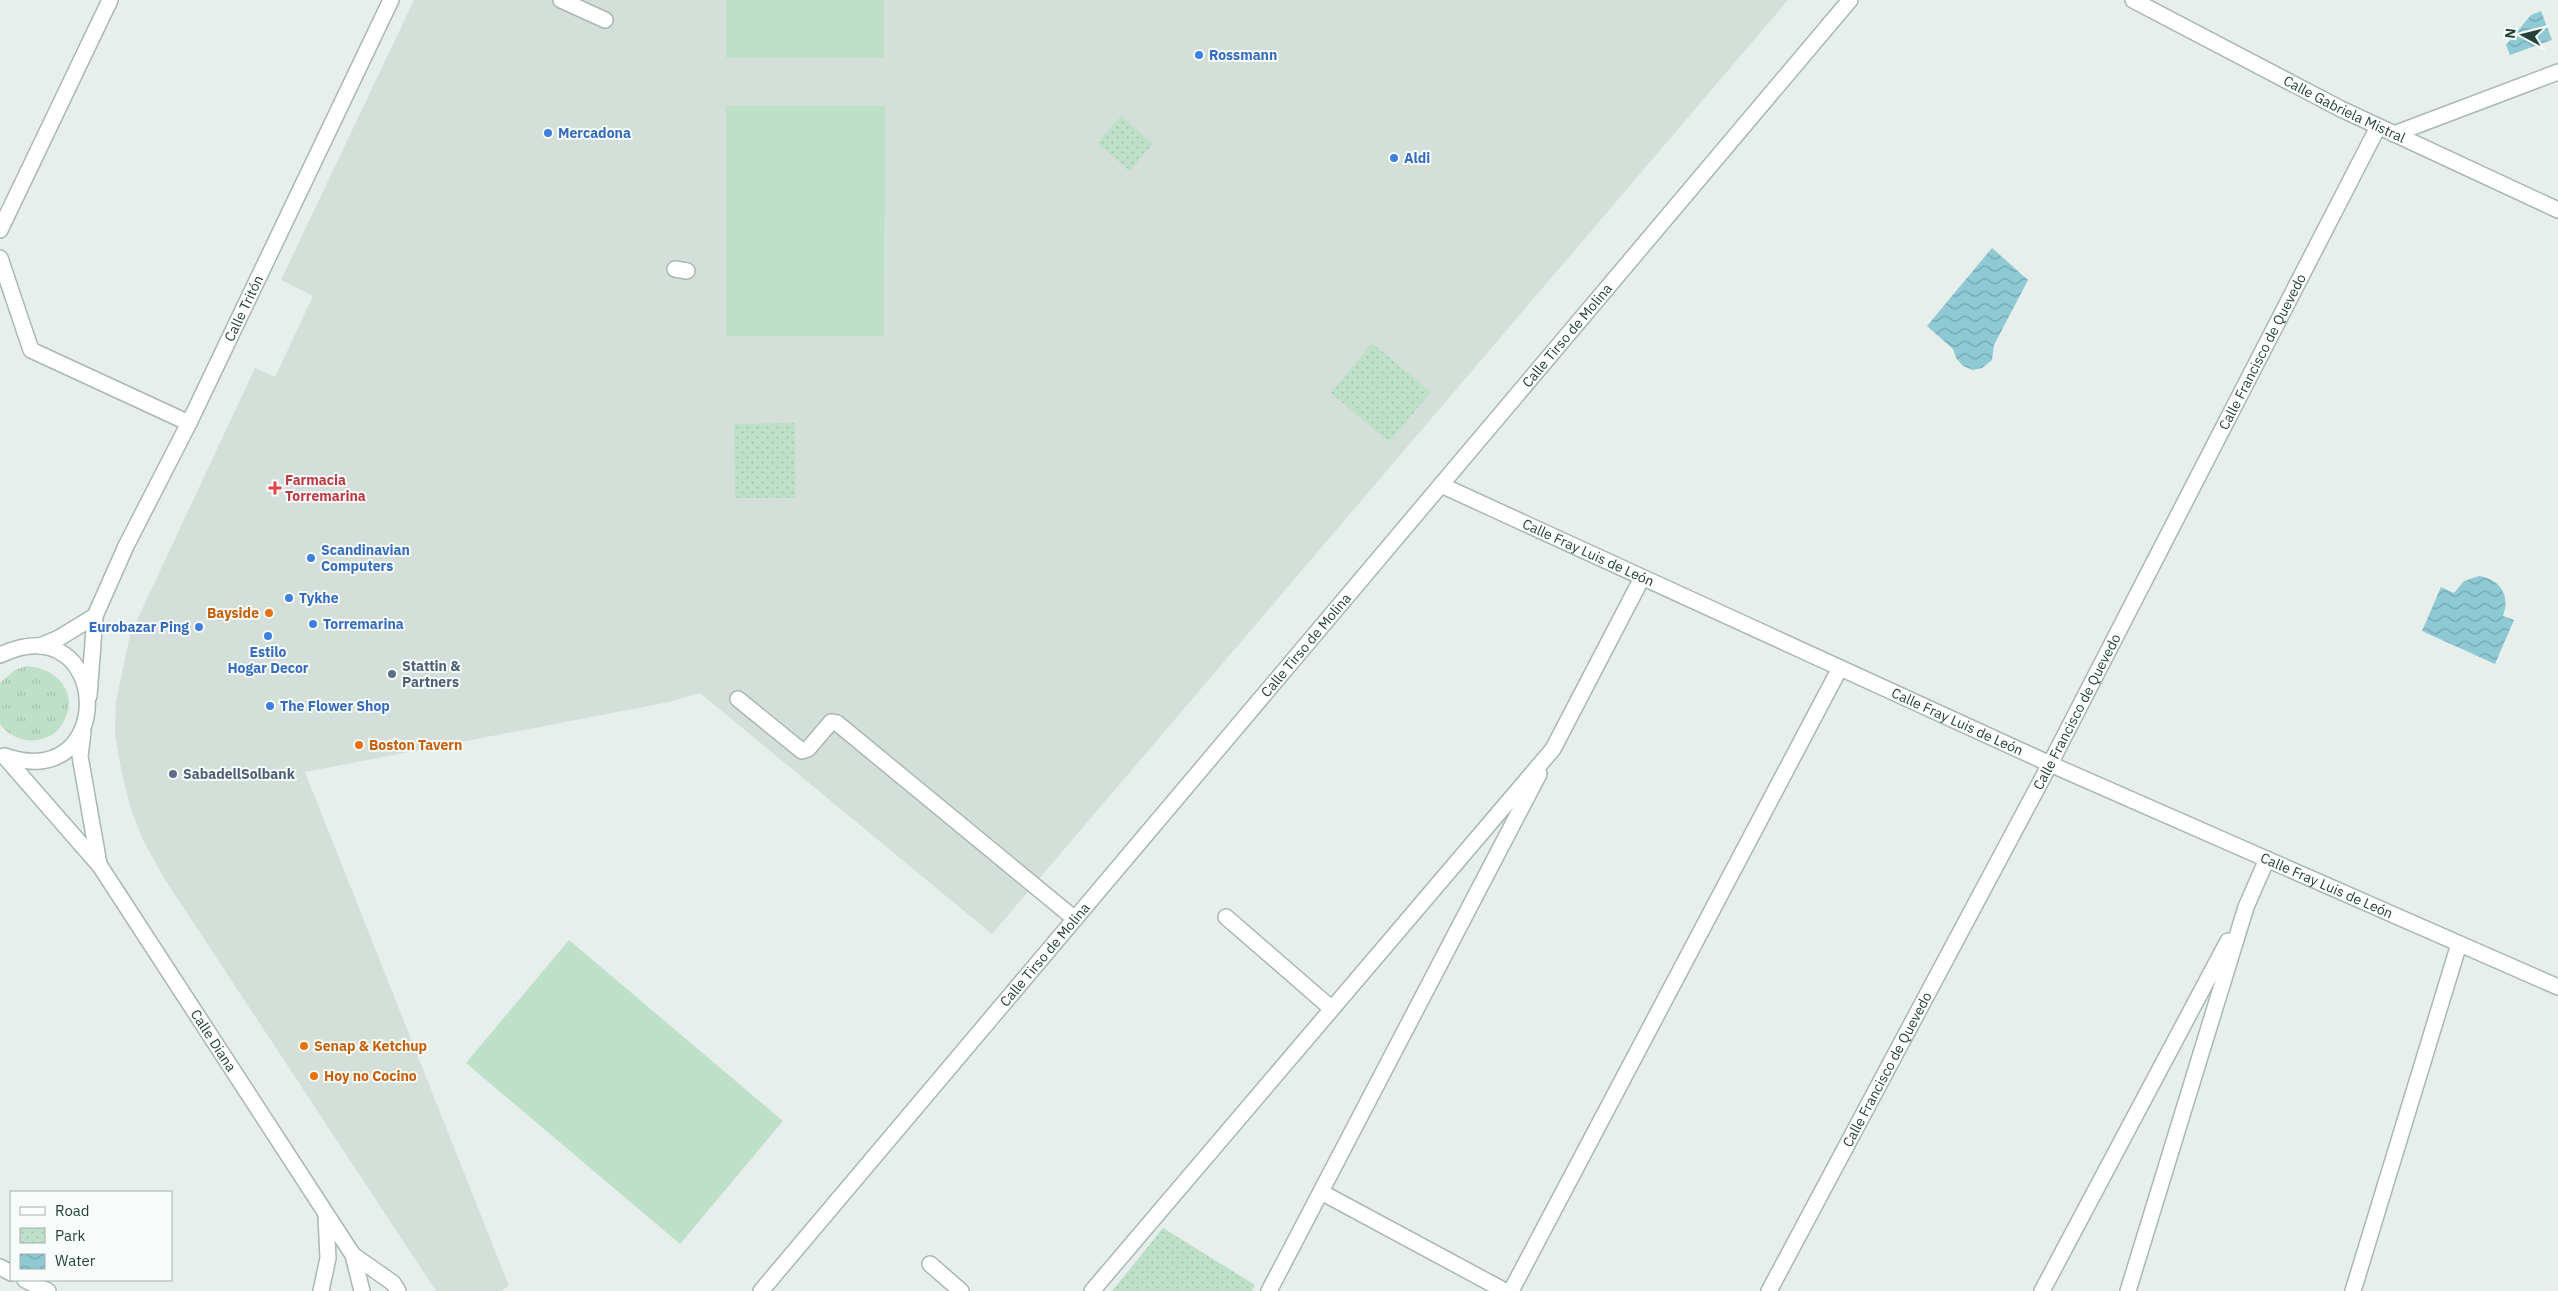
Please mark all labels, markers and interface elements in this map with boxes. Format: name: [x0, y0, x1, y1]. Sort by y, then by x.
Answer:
north arrow: [2498, 10, 2548, 60]
text: N: [2501, 27, 2520, 40]
place label: Rossmann: [1209, 46, 1277, 64]
marker: Rossmann: [1193, 49, 1205, 61]
street label: Calle Gabriela Mistral: [2280, 71, 2409, 147]
place label: Mercadona: [558, 124, 631, 142]
marker: Mercadona: [542, 127, 554, 139]
place label: Aldi: [1404, 149, 1430, 167]
marker: Aldi: [1388, 152, 1400, 164]
street label: Calle Francisco de Quevedo: [2215, 270, 2310, 433]
street label: Calle Tritón: [220, 272, 267, 344]
street label: Calle Tirso de Molina: [1518, 279, 1616, 391]
place label: Farmacia Torremarina: [285, 471, 366, 505]
marker: Farmacia Torremarina: [269, 482, 281, 494]
street label: Calle Fray Luis de León: [1519, 514, 1657, 590]
place label: Scandinavian Computers: [321, 541, 410, 575]
marker: Scandinavian Computers: [305, 552, 317, 564]
place label: Tykhe: [299, 589, 339, 607]
street label: Calle Tirso de Molina: [1257, 589, 1355, 701]
marker: Tykhe: [283, 592, 295, 604]
place label: Bayside: [207, 604, 259, 622]
marker: Bayside: [263, 607, 275, 619]
place label: Torremarina: [323, 615, 404, 633]
place label: Eurobazar Ping: [89, 618, 189, 636]
marker: Torremarina: [307, 618, 319, 630]
marker: Eurobazar Ping: [193, 621, 205, 633]
marker: Estilo Hogar Decor: [262, 630, 274, 642]
street label: Calle Francisco de Quevedo: [2029, 630, 2125, 793]
place label: Estilo Hogar Decor: [227, 643, 309, 677]
place label: Stattin & Partners: [402, 657, 461, 691]
marker: Stattin & Partners: [386, 668, 398, 680]
street label: Calle Fray Luis de León: [1889, 684, 2026, 760]
place label: The Flower Shop: [280, 697, 390, 715]
marker: The Flower Shop: [264, 700, 276, 712]
place label: Boston Tavern: [369, 736, 462, 754]
marker: Boston Tavern: [353, 739, 365, 751]
place label: SabadellSolbank: [183, 765, 296, 783]
marker: SabadellSolbank: [167, 768, 179, 780]
street label: Calle Fray Luis de León: [2258, 848, 2396, 922]
street label: Calle Tirso de Molina: [996, 899, 1094, 1010]
street label: Calle Francisco de Quevedo: [1838, 989, 1936, 1150]
street label: Calle Diana: [187, 1006, 240, 1075]
place label: Senap & Ketchup: [314, 1037, 427, 1055]
marker: Senap & Ketchup: [298, 1040, 310, 1052]
place label: Hoy no Cocino: [324, 1067, 417, 1085]
marker: Hoy no Cocino: [308, 1070, 320, 1082]
legend: [10, 1191, 172, 1281]
text: Road: [55, 1201, 90, 1220]
text: Park: [55, 1226, 85, 1245]
text: Water: [55, 1251, 96, 1270]

